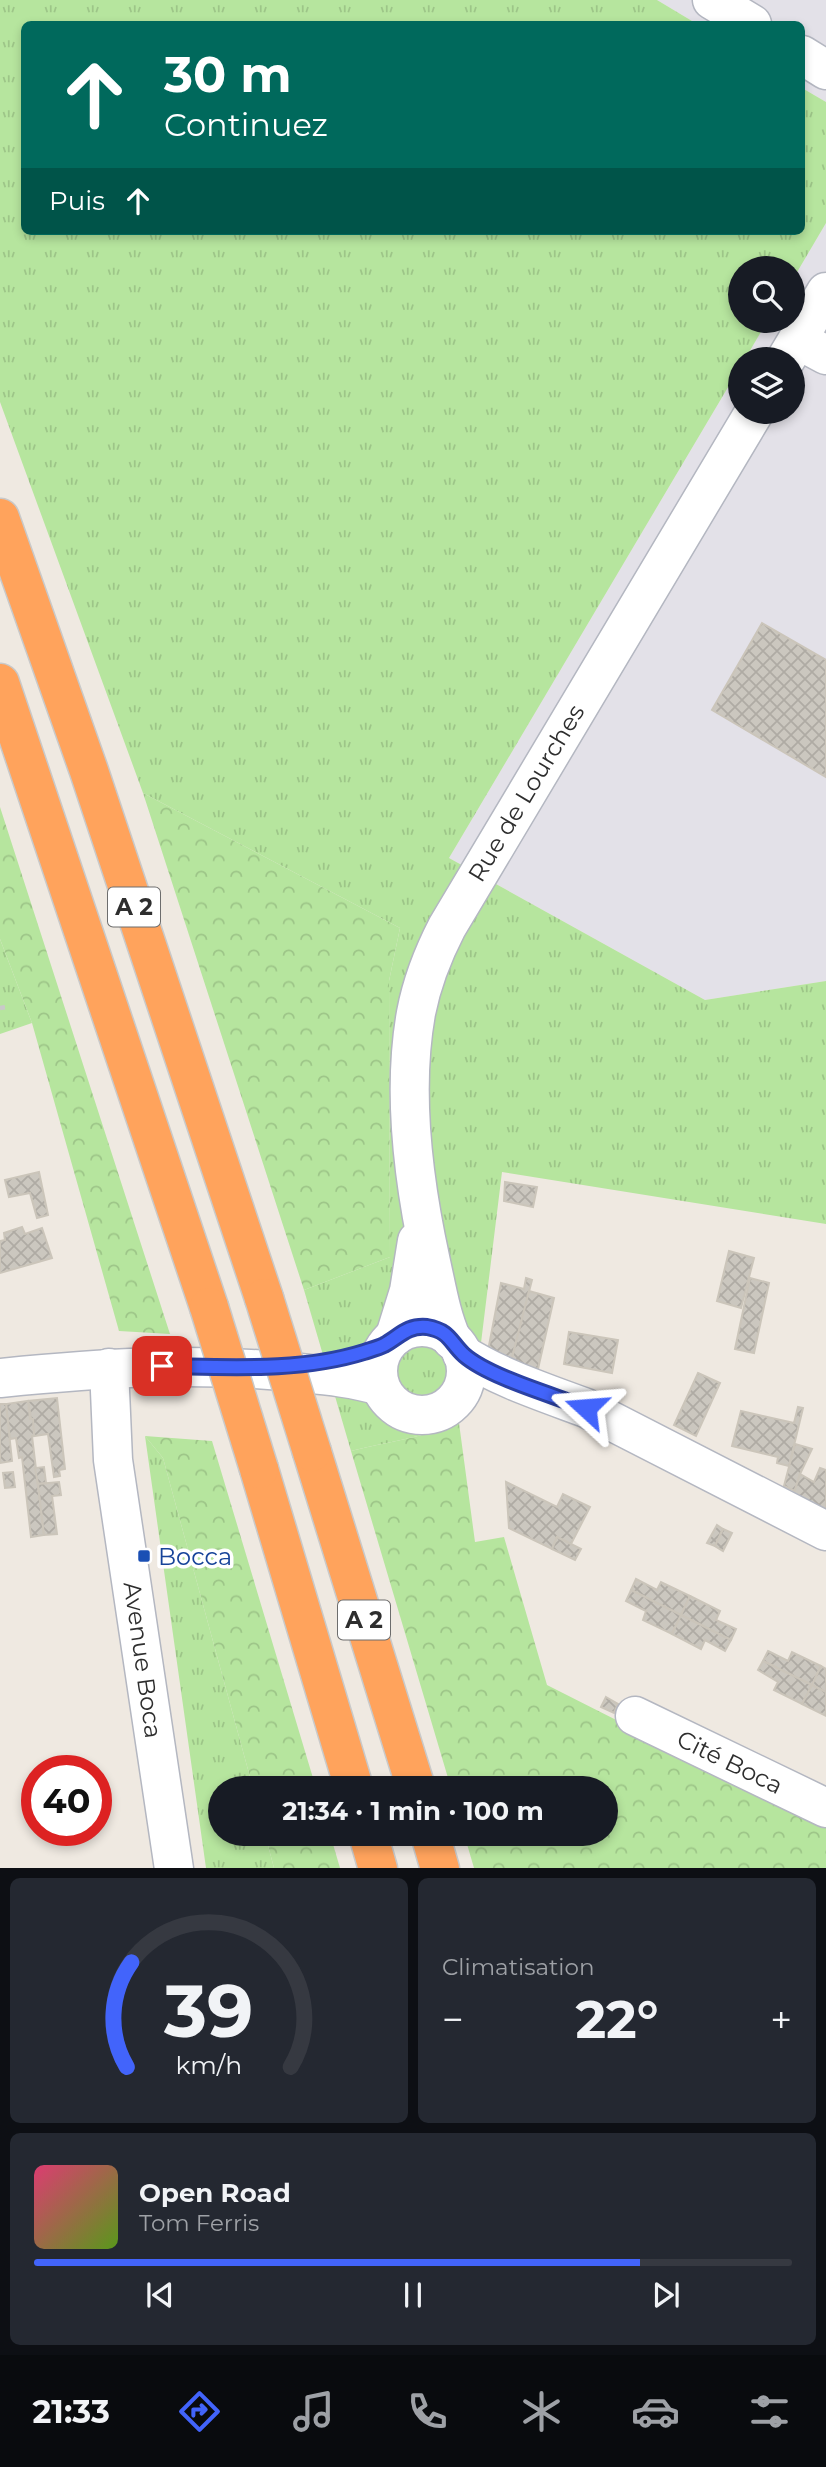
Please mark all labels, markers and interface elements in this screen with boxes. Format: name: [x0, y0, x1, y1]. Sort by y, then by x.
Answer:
text: 30 m: [164, 45, 292, 104]
icon: ahead: [49, 49, 140, 140]
text: Continuez: [164, 105, 328, 144]
icon: ahead: [119, 182, 157, 220]
text: Puis: [49, 185, 105, 217]
map controls: [728, 256, 805, 424]
button: search: [728, 256, 805, 333]
button: layers: [728, 347, 805, 424]
street label: Rue de Lourches: [462, 699, 590, 887]
road number: A 2: [108, 888, 160, 926]
pin: [132, 1336, 192, 1396]
icon: arrive: [143, 1347, 181, 1385]
position arrow: [549, 1371, 623, 1445]
place label: Bocca: [158, 1542, 232, 1571]
marker: Bocca: [136, 1548, 152, 1564]
street label: Avenue Boca: [118, 1580, 168, 1740]
road number: A 2: [338, 1600, 390, 1639]
street label: Cité Boca: [672, 1724, 788, 1800]
speed limit sign: 40: [21, 1755, 112, 1846]
text: 21:34 · 1 min · 100 m: [282, 1795, 544, 1827]
text: Climatisation: [442, 1953, 594, 1981]
text: 39: [163, 1967, 254, 2055]
text: 22°: [575, 1988, 659, 2051]
text: −: [442, 1996, 464, 2043]
text: +: [770, 1996, 792, 2043]
text: km/h: [176, 2049, 242, 2079]
text: Open Road: [139, 2177, 291, 2209]
text: Tom Ferris: [139, 2209, 259, 2237]
icon: previous: [141, 2276, 179, 2314]
icon: pause: [394, 2276, 432, 2314]
icon: next: [647, 2276, 685, 2314]
icon: directions: [175, 2387, 224, 2436]
icon: music: [289, 2387, 338, 2436]
icon: phone: [403, 2387, 452, 2436]
icon: climate: [517, 2387, 566, 2436]
icon: car: [631, 2387, 680, 2436]
icon: filters: [745, 2387, 794, 2436]
text: 21:33: [32, 2392, 110, 2431]

